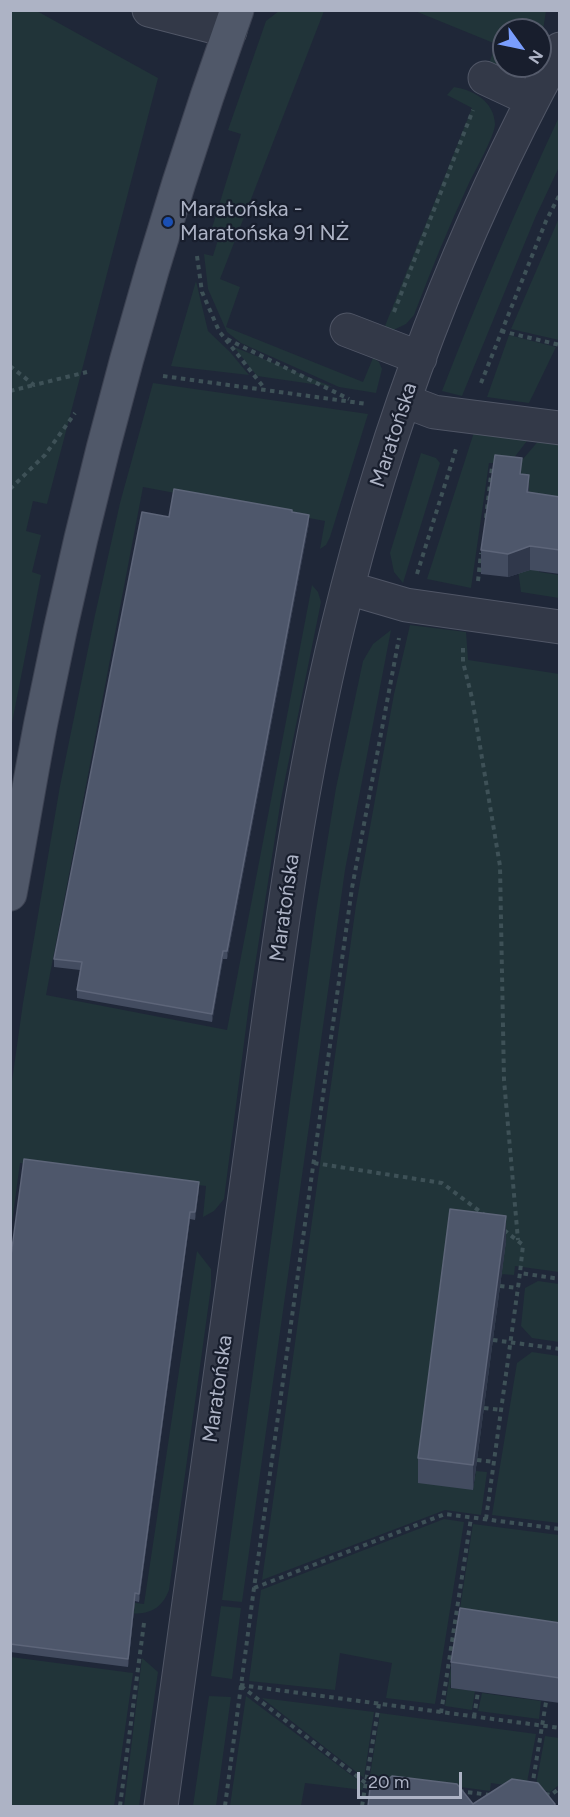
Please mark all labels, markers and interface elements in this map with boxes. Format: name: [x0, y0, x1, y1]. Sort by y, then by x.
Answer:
north arrow: [492, 18, 552, 78]
text: N: [525, 47, 547, 67]
place label: Maratońska - Maratońska 91 NŻ: [180, 197, 349, 247]
marker: Maratońska - Maratońska 91 NŻ: [161, 215, 175, 229]
street label: Maratońska: [365, 380, 423, 490]
street label: Maratońska: [265, 853, 305, 963]
street label: Maratońska: [198, 1334, 238, 1444]
scale bar: [360, 1760, 465, 1798]
text: 20 m: [368, 1771, 409, 1793]

